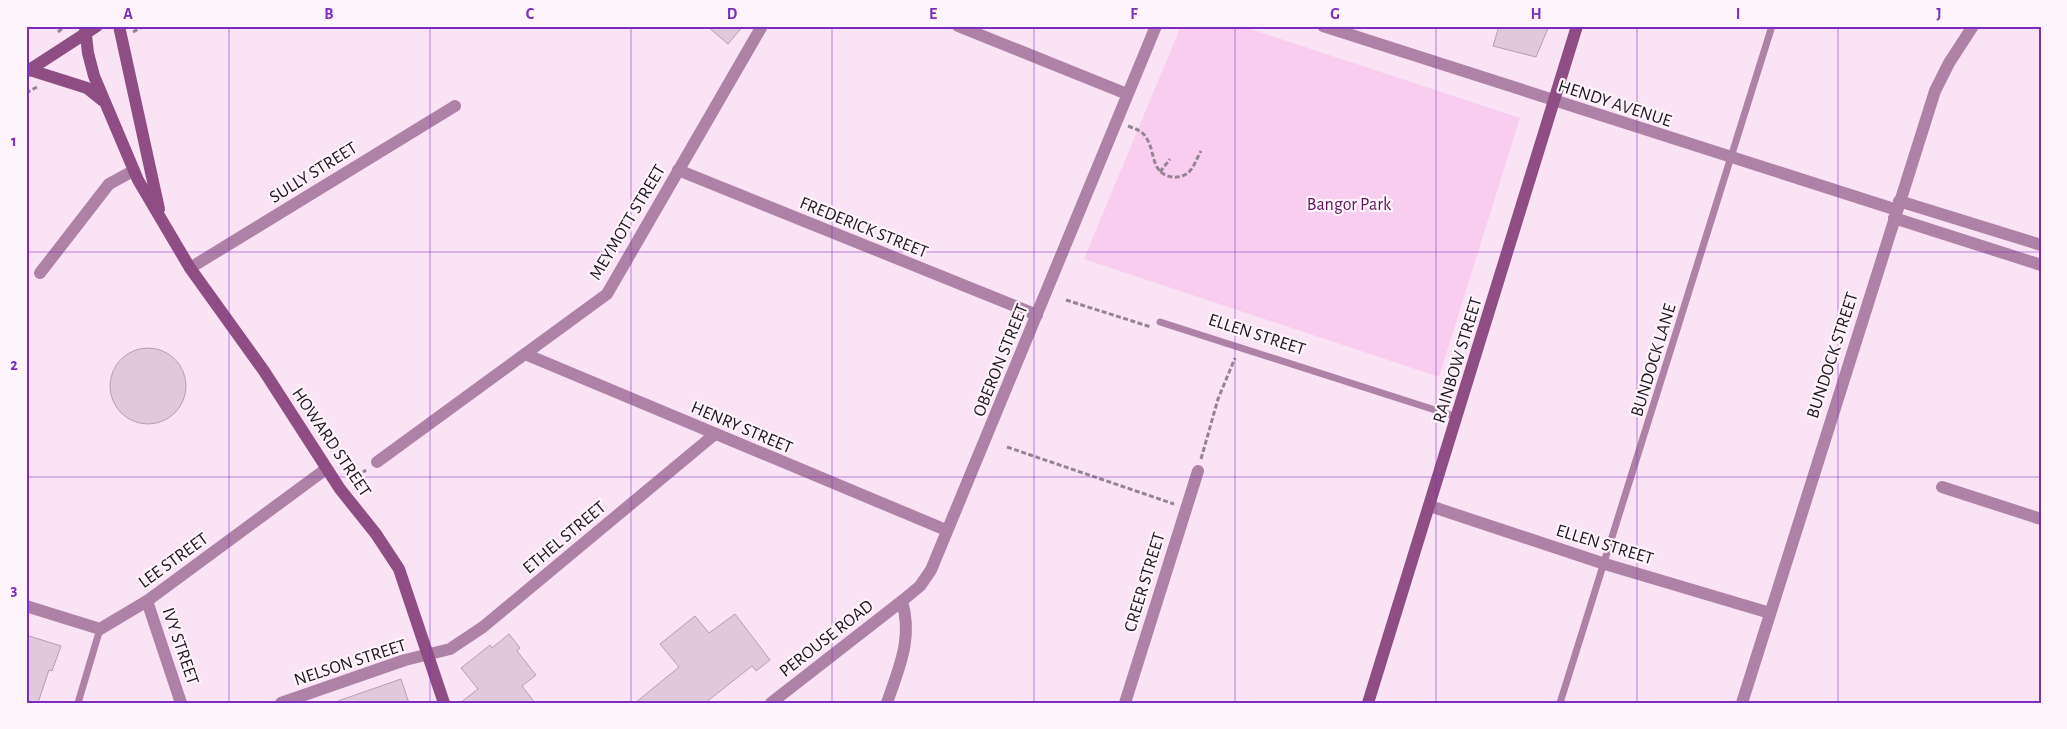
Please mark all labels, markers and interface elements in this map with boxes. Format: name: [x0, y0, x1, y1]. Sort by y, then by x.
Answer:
text: A: [123, 6, 133, 22]
text: B: [324, 6, 334, 22]
text: C: [526, 6, 535, 22]
text: D: [727, 6, 738, 22]
text: E: [929, 6, 937, 22]
text: F: [1130, 6, 1138, 22]
text: G: [1330, 6, 1340, 22]
text: H: [1530, 6, 1542, 22]
text: I: [1736, 6, 1740, 22]
text: J: [1936, 6, 1942, 22]
street label: HENDY AVENUE: [1556, 77, 1674, 131]
text: 1: [11, 133, 17, 149]
street label: SULLY STREET: [267, 139, 361, 207]
street label: MEYMOTT STREET: [586, 162, 669, 283]
street label: FREDERICK STREET: [797, 194, 931, 262]
park label: Bangor Park: [1307, 196, 1392, 214]
street label: BUNDOCK STREET: [1804, 290, 1862, 421]
street label: RAINBOW STREET: [1430, 295, 1486, 425]
street label: OBERON STREET: [970, 301, 1032, 419]
street label: BUNDOCK LANE: [1628, 301, 1680, 419]
street label: ELLEN STREET: [1206, 311, 1308, 359]
text: 2: [10, 357, 18, 373]
street label: HOWARD STREET: [288, 385, 374, 500]
street label: HENRY STREET: [688, 398, 795, 457]
street label: ETHEL STREET: [520, 498, 610, 577]
street label: ELLEN STREET: [1554, 522, 1656, 568]
street label: LEE STREET: [136, 530, 212, 592]
street label: CREER STREET: [1121, 530, 1169, 634]
text: 3: [11, 582, 18, 598]
street label: PEROUSE ROAD: [776, 597, 877, 681]
street label: IVY STREET: [158, 605, 202, 687]
street label: NELSON STREET: [292, 636, 409, 690]

